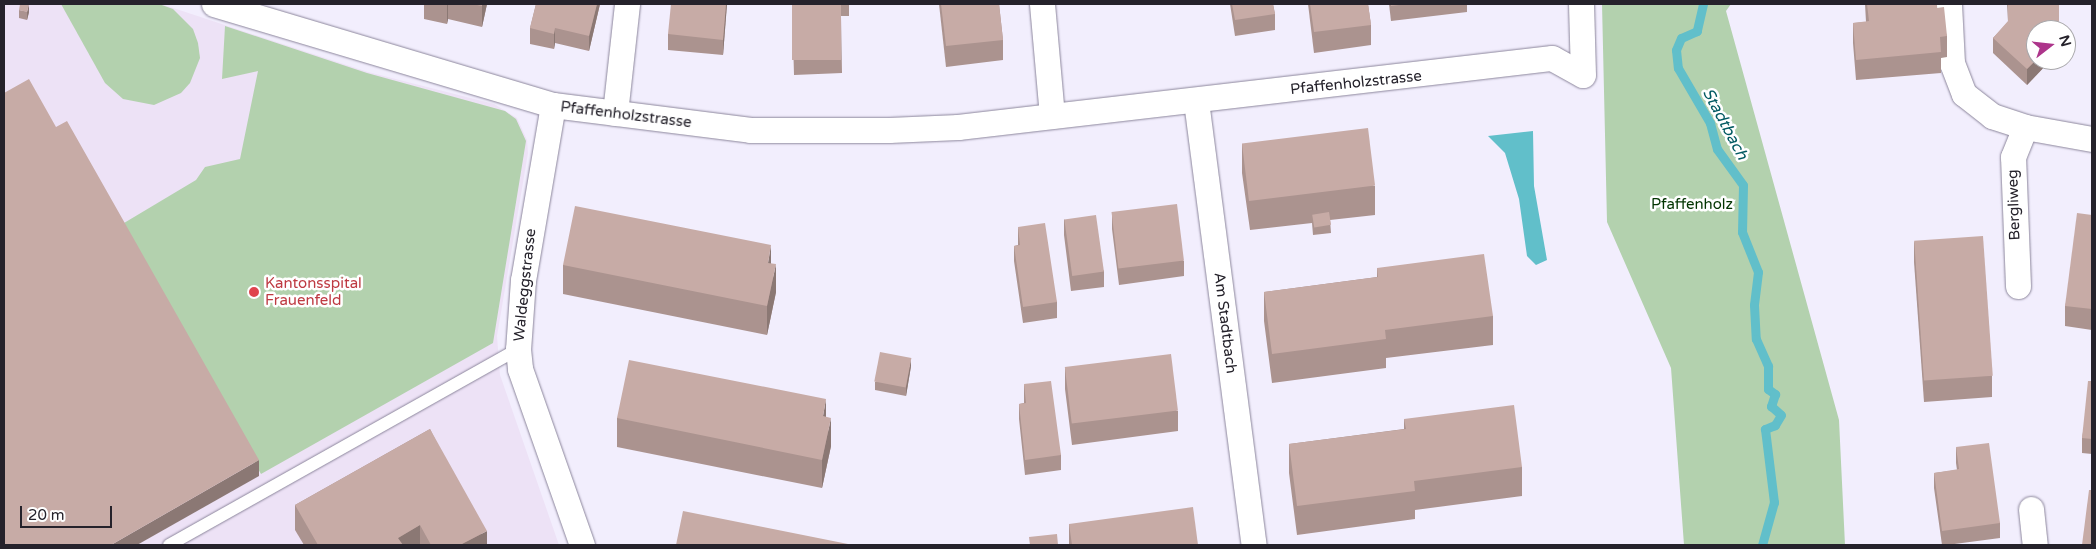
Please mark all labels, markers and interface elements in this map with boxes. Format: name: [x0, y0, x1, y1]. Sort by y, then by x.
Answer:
north arrow: [2026, 20, 2076, 70]
text: N: [2055, 33, 2075, 49]
street label: Pfaffenholzstrasse: [1289, 67, 1423, 99]
water label: Stadtbach: [1698, 85, 1752, 163]
street label: Pfaffenholzstrasse: [559, 98, 693, 132]
street label: Bergliweg: [2004, 169, 2024, 241]
park label: Pfaffenholz: [1651, 196, 1733, 214]
street label: Waldeggstrasse: [510, 228, 540, 342]
street label: Am Stadtbach: [1210, 271, 1240, 375]
place label: Kantonsspital Frauenfeld: [265, 274, 362, 309]
marker: Kantonsspital Frauenfeld: [247, 285, 261, 299]
scale bar: [22, 496, 115, 528]
text: 20 m: [28, 506, 65, 524]

